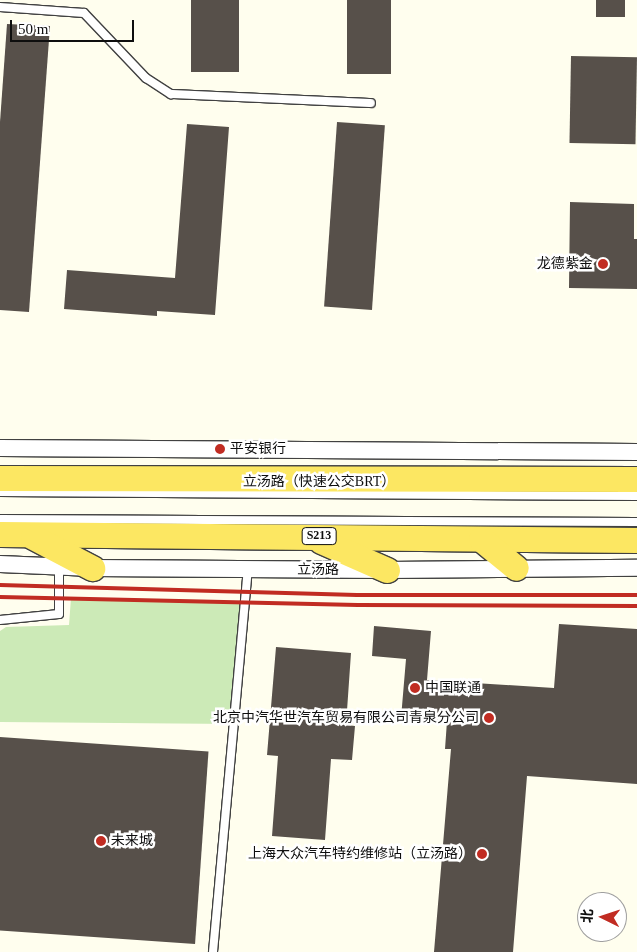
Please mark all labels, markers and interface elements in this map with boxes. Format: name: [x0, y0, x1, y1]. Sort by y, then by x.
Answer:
scale bar: [12, 10, 136, 42]
text: 50 m: [18, 21, 48, 37]
place label: 龙德紫金: [537, 256, 593, 272]
marker: 龙德紫金: [597, 258, 609, 270]
place label: 平安银行: [230, 441, 286, 457]
marker: 平安银行: [214, 443, 226, 455]
street label: 立汤路（快速公交BRT）: [243, 474, 395, 490]
road number: S213: [302, 526, 336, 546]
street label: 立汤路: [297, 562, 339, 578]
place label: 中国联通: [425, 680, 481, 696]
marker: 中国联通: [409, 682, 421, 694]
place label: 北京中汽华世汽车贸易有限公司青泉分公司: [213, 710, 479, 726]
marker: 北京中汽华世汽车贸易有限公司青泉分公司: [483, 712, 495, 724]
place label: 未来城: [111, 833, 153, 849]
marker: 未来城: [95, 835, 107, 847]
place label: 上海大众汽车特约维修站（立汤路）: [248, 846, 472, 862]
marker: 上海大众汽车特约维修站（立汤路）: [476, 848, 488, 860]
north arrow: [577, 892, 627, 942]
text: 北: [580, 908, 596, 923]

